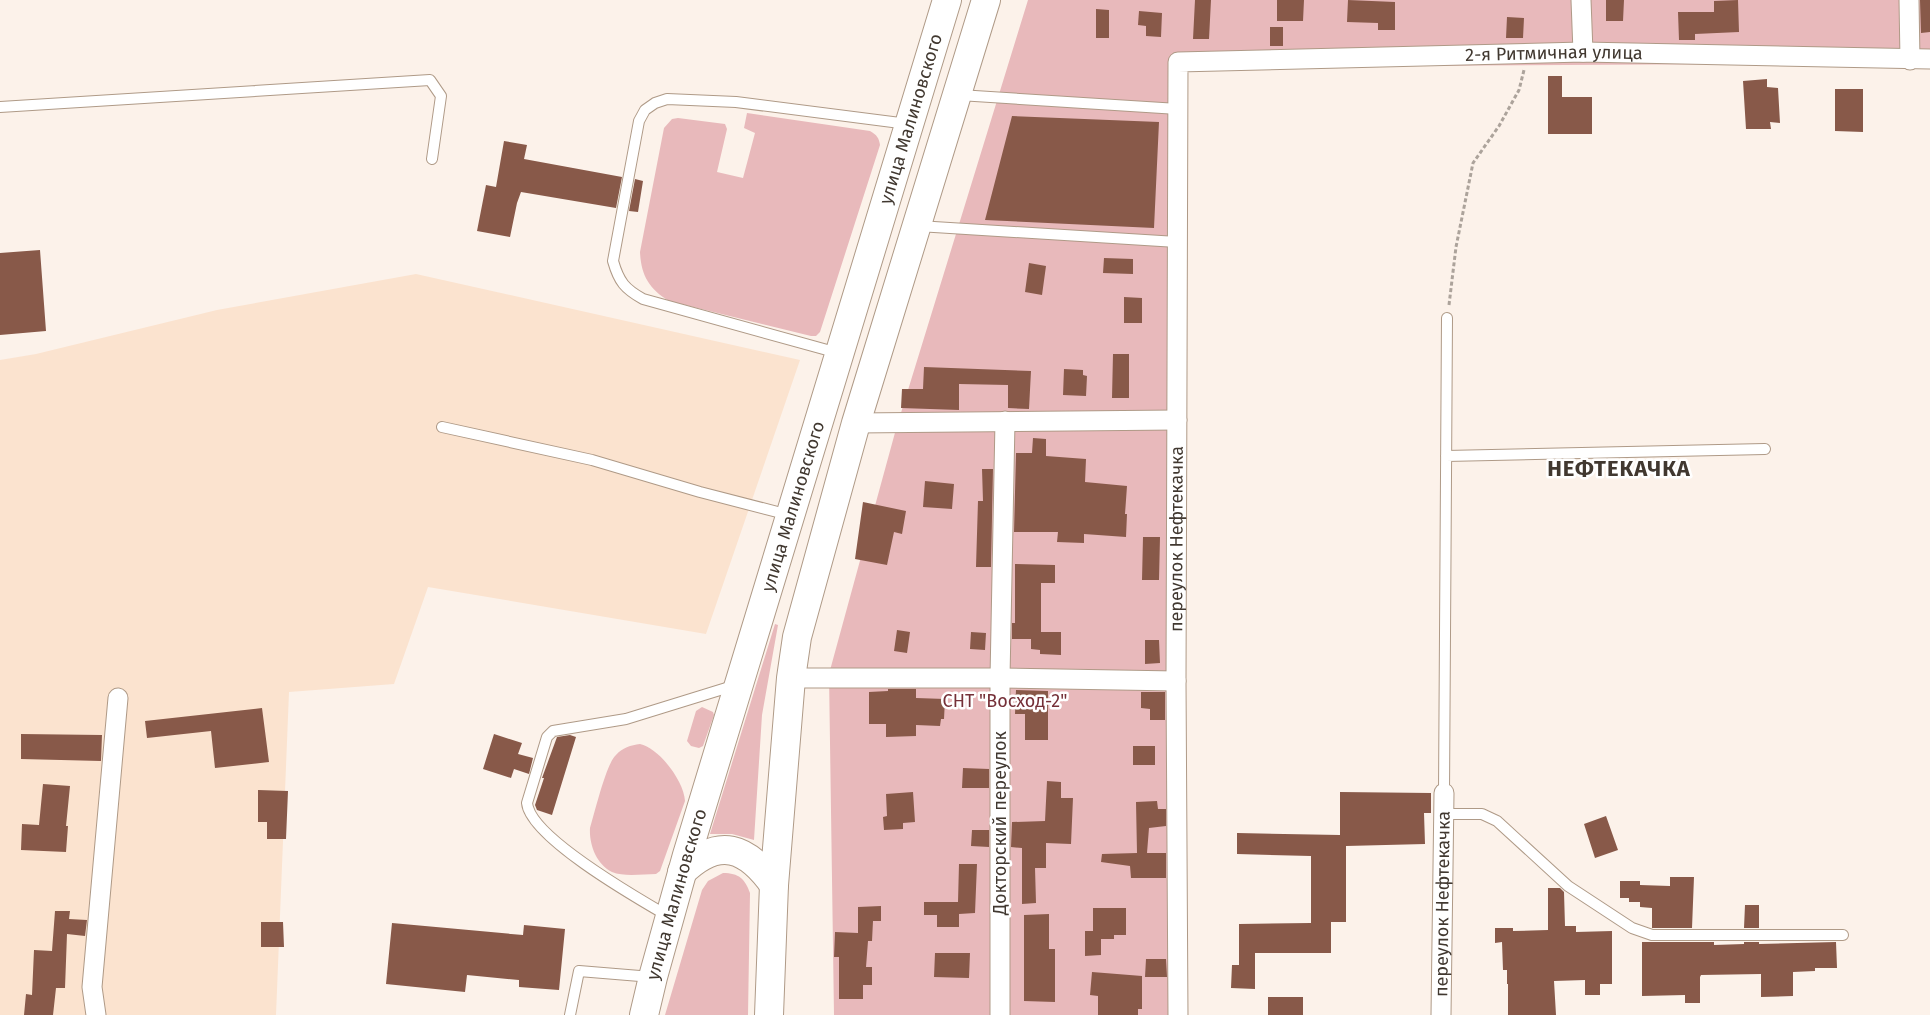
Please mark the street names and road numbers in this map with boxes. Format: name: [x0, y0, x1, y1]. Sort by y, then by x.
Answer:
street label: улица Малиновского: [874, 31, 947, 207]
street label: 2-я Ритмичная улица: [1465, 41, 1643, 66]
street label: улица Малиновского: [757, 418, 829, 595]
street label: переулок Нефтекачка: [1165, 446, 1188, 632]
street label: Докторский переулок: [989, 730, 1011, 916]
street label: улица Малиновского: [642, 806, 711, 983]
street label: переулок Нефтекачка: [1430, 811, 1455, 997]

